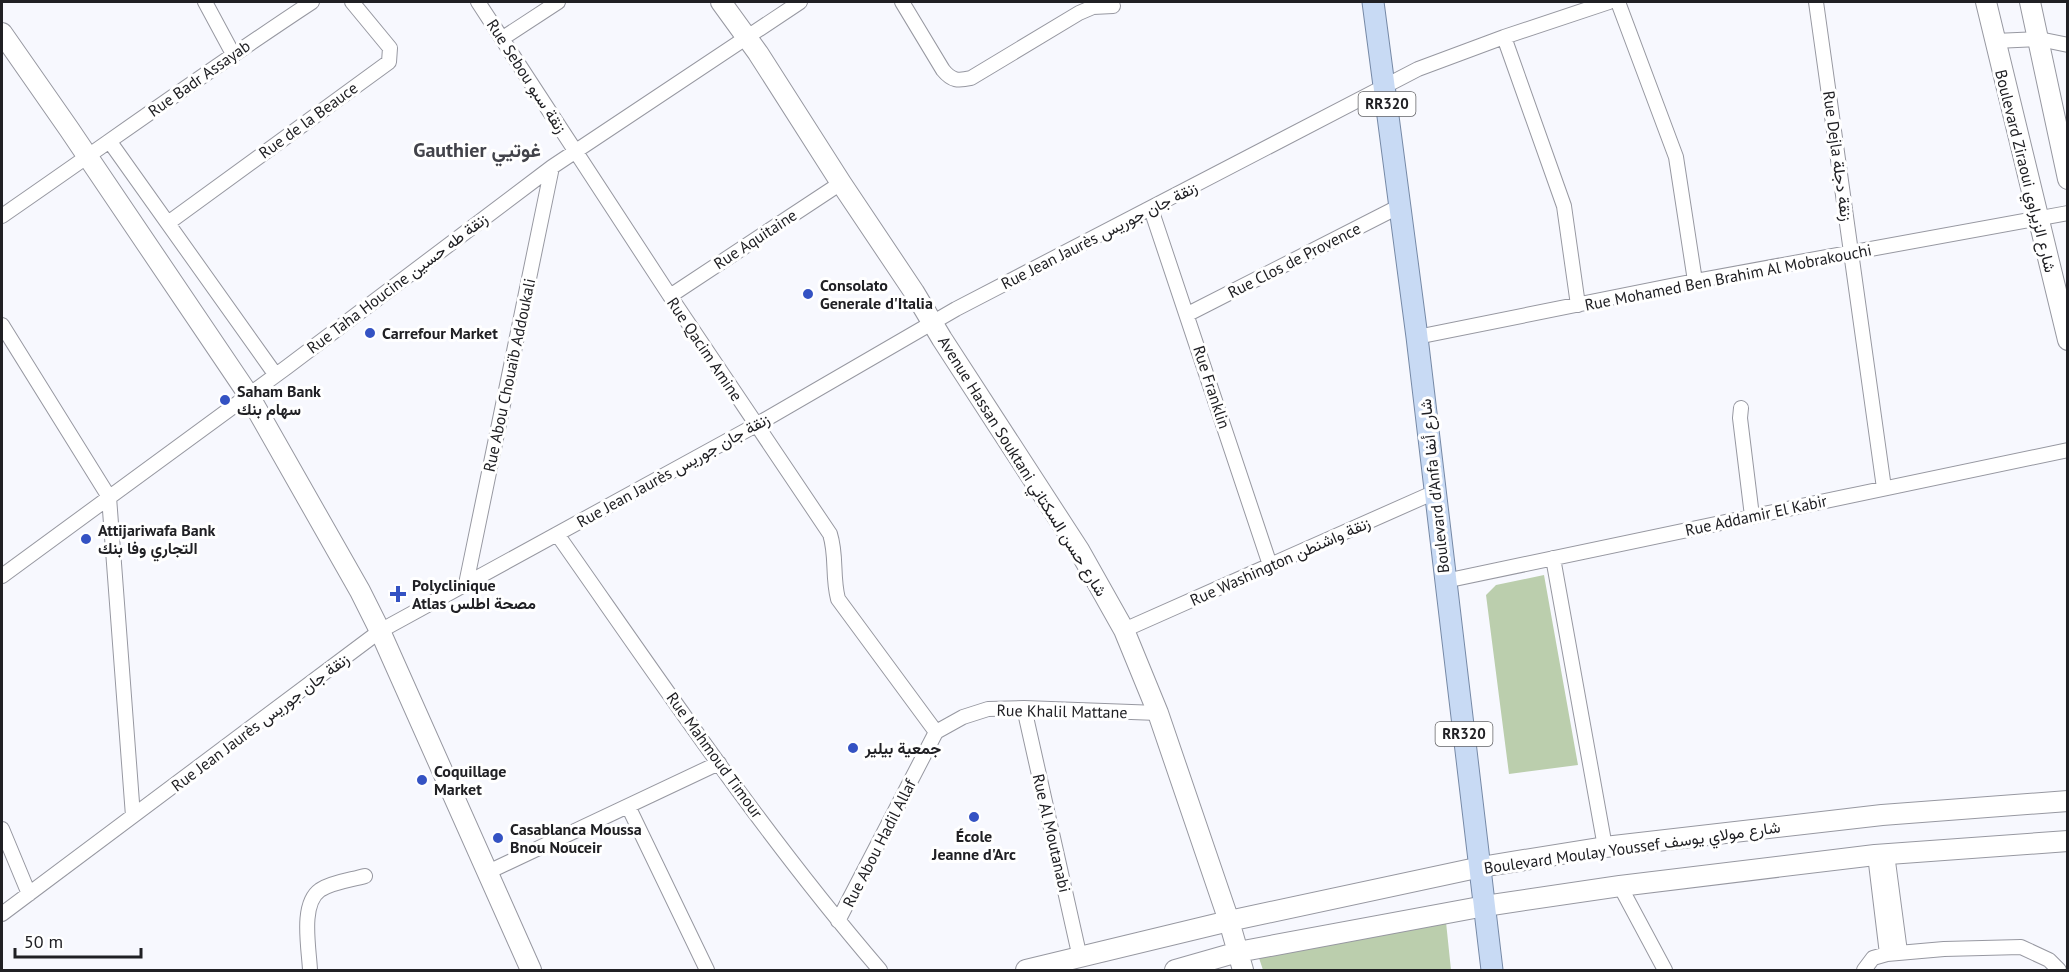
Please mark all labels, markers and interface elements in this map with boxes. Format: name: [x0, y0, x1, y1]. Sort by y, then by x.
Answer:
street label: Rue Sebou زنقة سبو: [482, 15, 571, 137]
street label: Rue Badr Assayab: [144, 35, 254, 121]
street label: Boulevard Ziraoui شارع الزيراوي: [1987, 67, 2061, 276]
street label: Rue de la Beauce: [255, 77, 361, 163]
street label: Rue Dejla زنقة دجلة: [1818, 90, 1857, 223]
road number: RR320: [1358, 92, 1416, 116]
district label: Gauthier غوتيي: [413, 137, 541, 167]
street label: Rue Jean Jaurès زنقة جان جوريس: [998, 177, 1201, 294]
street label: Rue Aquitaine: [710, 205, 800, 273]
street label: Rue Taha Houcine زنقة طه حسين: [303, 208, 492, 358]
street label: Rue Clos de Provence: [1224, 218, 1364, 302]
street label: Rue Mohamed Ben Brahim Al Mobrakouchi: [1583, 239, 1873, 315]
place label: Consolato Generale d'Italia: [820, 275, 933, 313]
street label: Rue Abou Chouaïb Addoukali: [479, 276, 539, 474]
marker: Consolato Generale d'Italia: [801, 287, 815, 301]
street label: Rue Qacim Amine: [663, 293, 747, 405]
place label: Carrefour Market: [382, 323, 498, 343]
marker: Carrefour Market: [363, 326, 377, 340]
street label: Avenue Hassan Souktani شارع حسن السكتاني: [931, 332, 1112, 602]
street label: Rue Franklin: [1189, 343, 1235, 431]
place label: Saham Bank سهام بنك: [237, 381, 321, 420]
marker: Saham Bank سهام بنك: [218, 393, 232, 407]
street label: Boulevard d'Anfa شارع أنفا: [1415, 398, 1455, 574]
street label: Rue Jean Jaurès زنقة جان جوريس: [573, 409, 773, 532]
street label: Rue Addamir El Kabir: [1683, 490, 1829, 540]
street label: Rue Washington زنقة واشنطن: [1187, 512, 1374, 611]
place label: Attijariwafa Bank التجاري وفا بنك: [98, 520, 215, 562]
marker: Attijariwafa Bank التجاري وفا بنك: [79, 532, 93, 546]
place label: Polyclinique Atlas مصحة اطلس: [412, 575, 536, 613]
marker: Polyclinique Atlas مصحة اطلس: [389, 585, 407, 603]
street label: Rue Jean Jaurès زنقة جان جوريس: [167, 649, 353, 796]
street label: Rue Mahmoud Timour: [662, 688, 768, 822]
street label: Rue Khalil Mattane: [996, 700, 1128, 722]
road number: RR320: [1436, 722, 1492, 746]
place label: جمعية بيلير: [864, 738, 941, 759]
marker: جمعية بيلير: [846, 741, 860, 755]
place label: Coquillage Market: [434, 761, 507, 799]
street label: Rue Al Moutanabi: [1029, 772, 1075, 894]
marker: Coquillage Market: [415, 773, 429, 787]
street label: Rue Abou Hadil Allaf: [838, 775, 920, 910]
marker: École Jeanne d'Arc: [967, 810, 981, 824]
street label: Boulevard Moulay Youssef شارع مولاي يوسف: [1483, 816, 1782, 882]
place label: Casablanca Moussa Bnou Nouceir: [510, 819, 642, 857]
place label: École Jeanne d'Arc: [931, 826, 1016, 864]
marker: Casablanca Moussa Bnou Nouceir: [491, 831, 505, 845]
scale bar: [15, 921, 141, 959]
text: 50 m: [24, 930, 63, 953]

